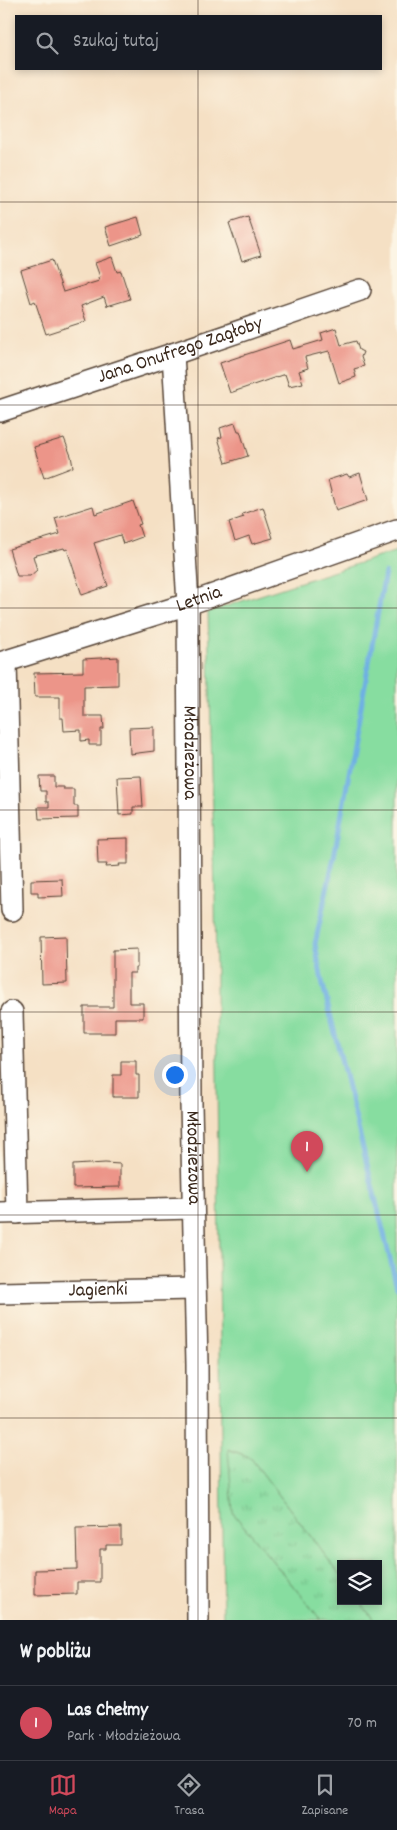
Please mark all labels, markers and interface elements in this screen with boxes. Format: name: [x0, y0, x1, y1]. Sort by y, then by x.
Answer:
search box: [15, 15, 382, 70]
icon: search: [33, 29, 61, 57]
text: Szukaj tutaj: [73, 29, 159, 56]
street label: Jana Onufrego Zagłoby: [94, 310, 267, 392]
street label: Letnia: [173, 579, 227, 621]
street label: Młodzieżowa: [175, 705, 203, 800]
your location: [162, 1062, 188, 1088]
street label: Młodzieżowa: [177, 1110, 207, 1205]
pin: 1: [291, 1131, 323, 1172]
street label: Jagienki: [68, 1276, 128, 1306]
map controls: [337, 1560, 382, 1605]
button: layers: [337, 1560, 382, 1605]
text: W pobliżu: [20, 1638, 91, 1668]
text: Las Chełmy: [67, 1698, 148, 1725]
text: 1: [34, 1712, 38, 1735]
text: 70 m: [347, 1712, 377, 1735]
text: Park · Młodzieżowa: [67, 1725, 180, 1748]
tab: Mapa: [49, 1771, 77, 1821]
tab: Trasa: [174, 1771, 204, 1821]
tab: Zapisane: [301, 1771, 348, 1821]

